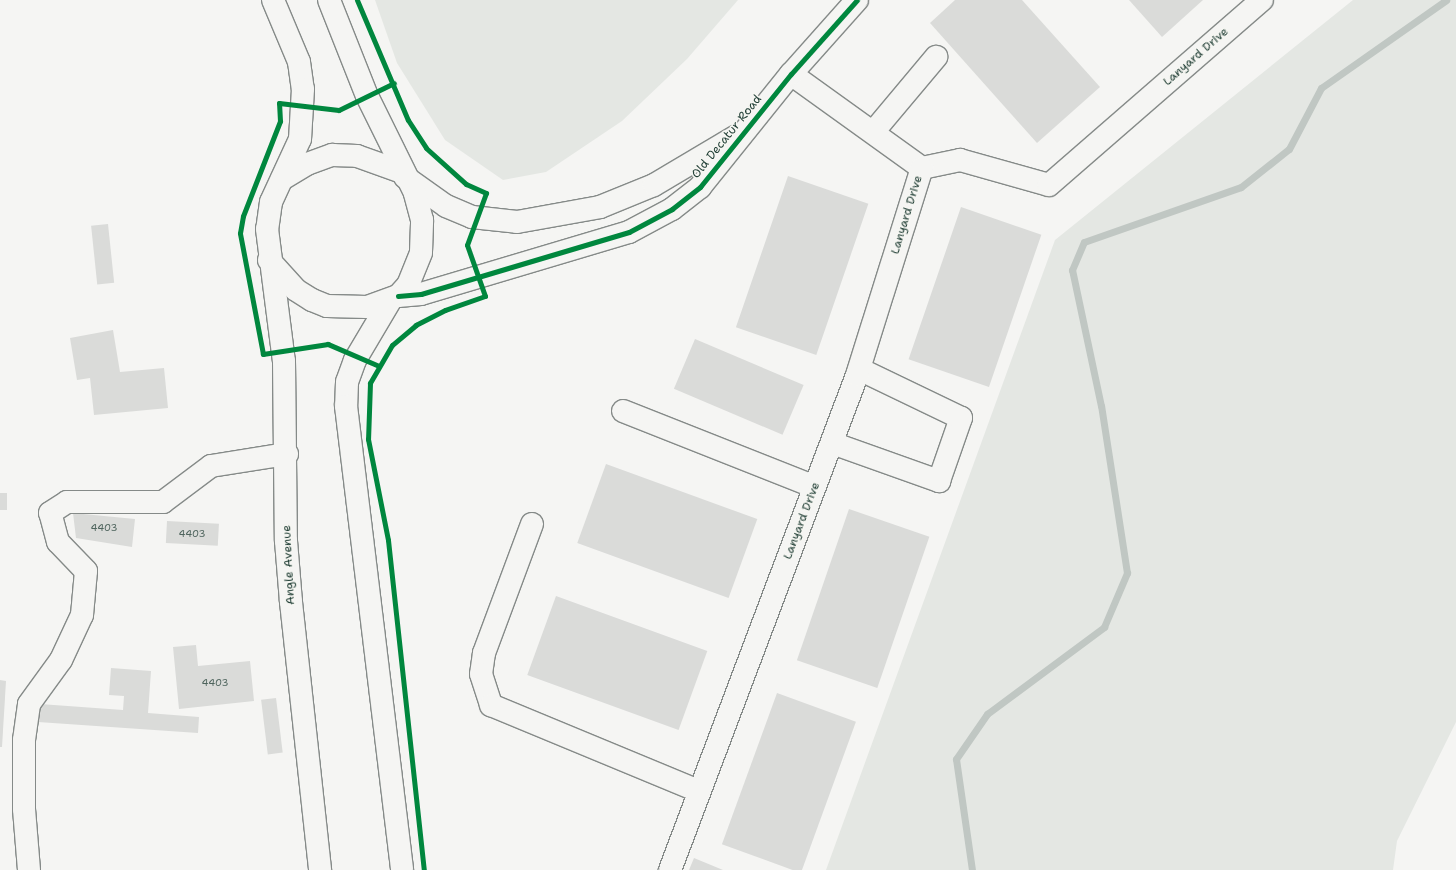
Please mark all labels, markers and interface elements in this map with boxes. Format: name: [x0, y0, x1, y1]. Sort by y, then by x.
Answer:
street label: Lanyard Drive: [1161, 25, 1231, 89]
street label: Old Decatur Road: [689, 92, 765, 182]
street label: Lanyard Drive: [888, 174, 926, 256]
street label: Lanyard Drive: [781, 480, 823, 562]
house number: 4403: [90, 522, 118, 534]
street label: Angle Avenue: [280, 525, 298, 605]
house number: 4403: [178, 528, 206, 540]
house number: 4403: [201, 677, 229, 689]

